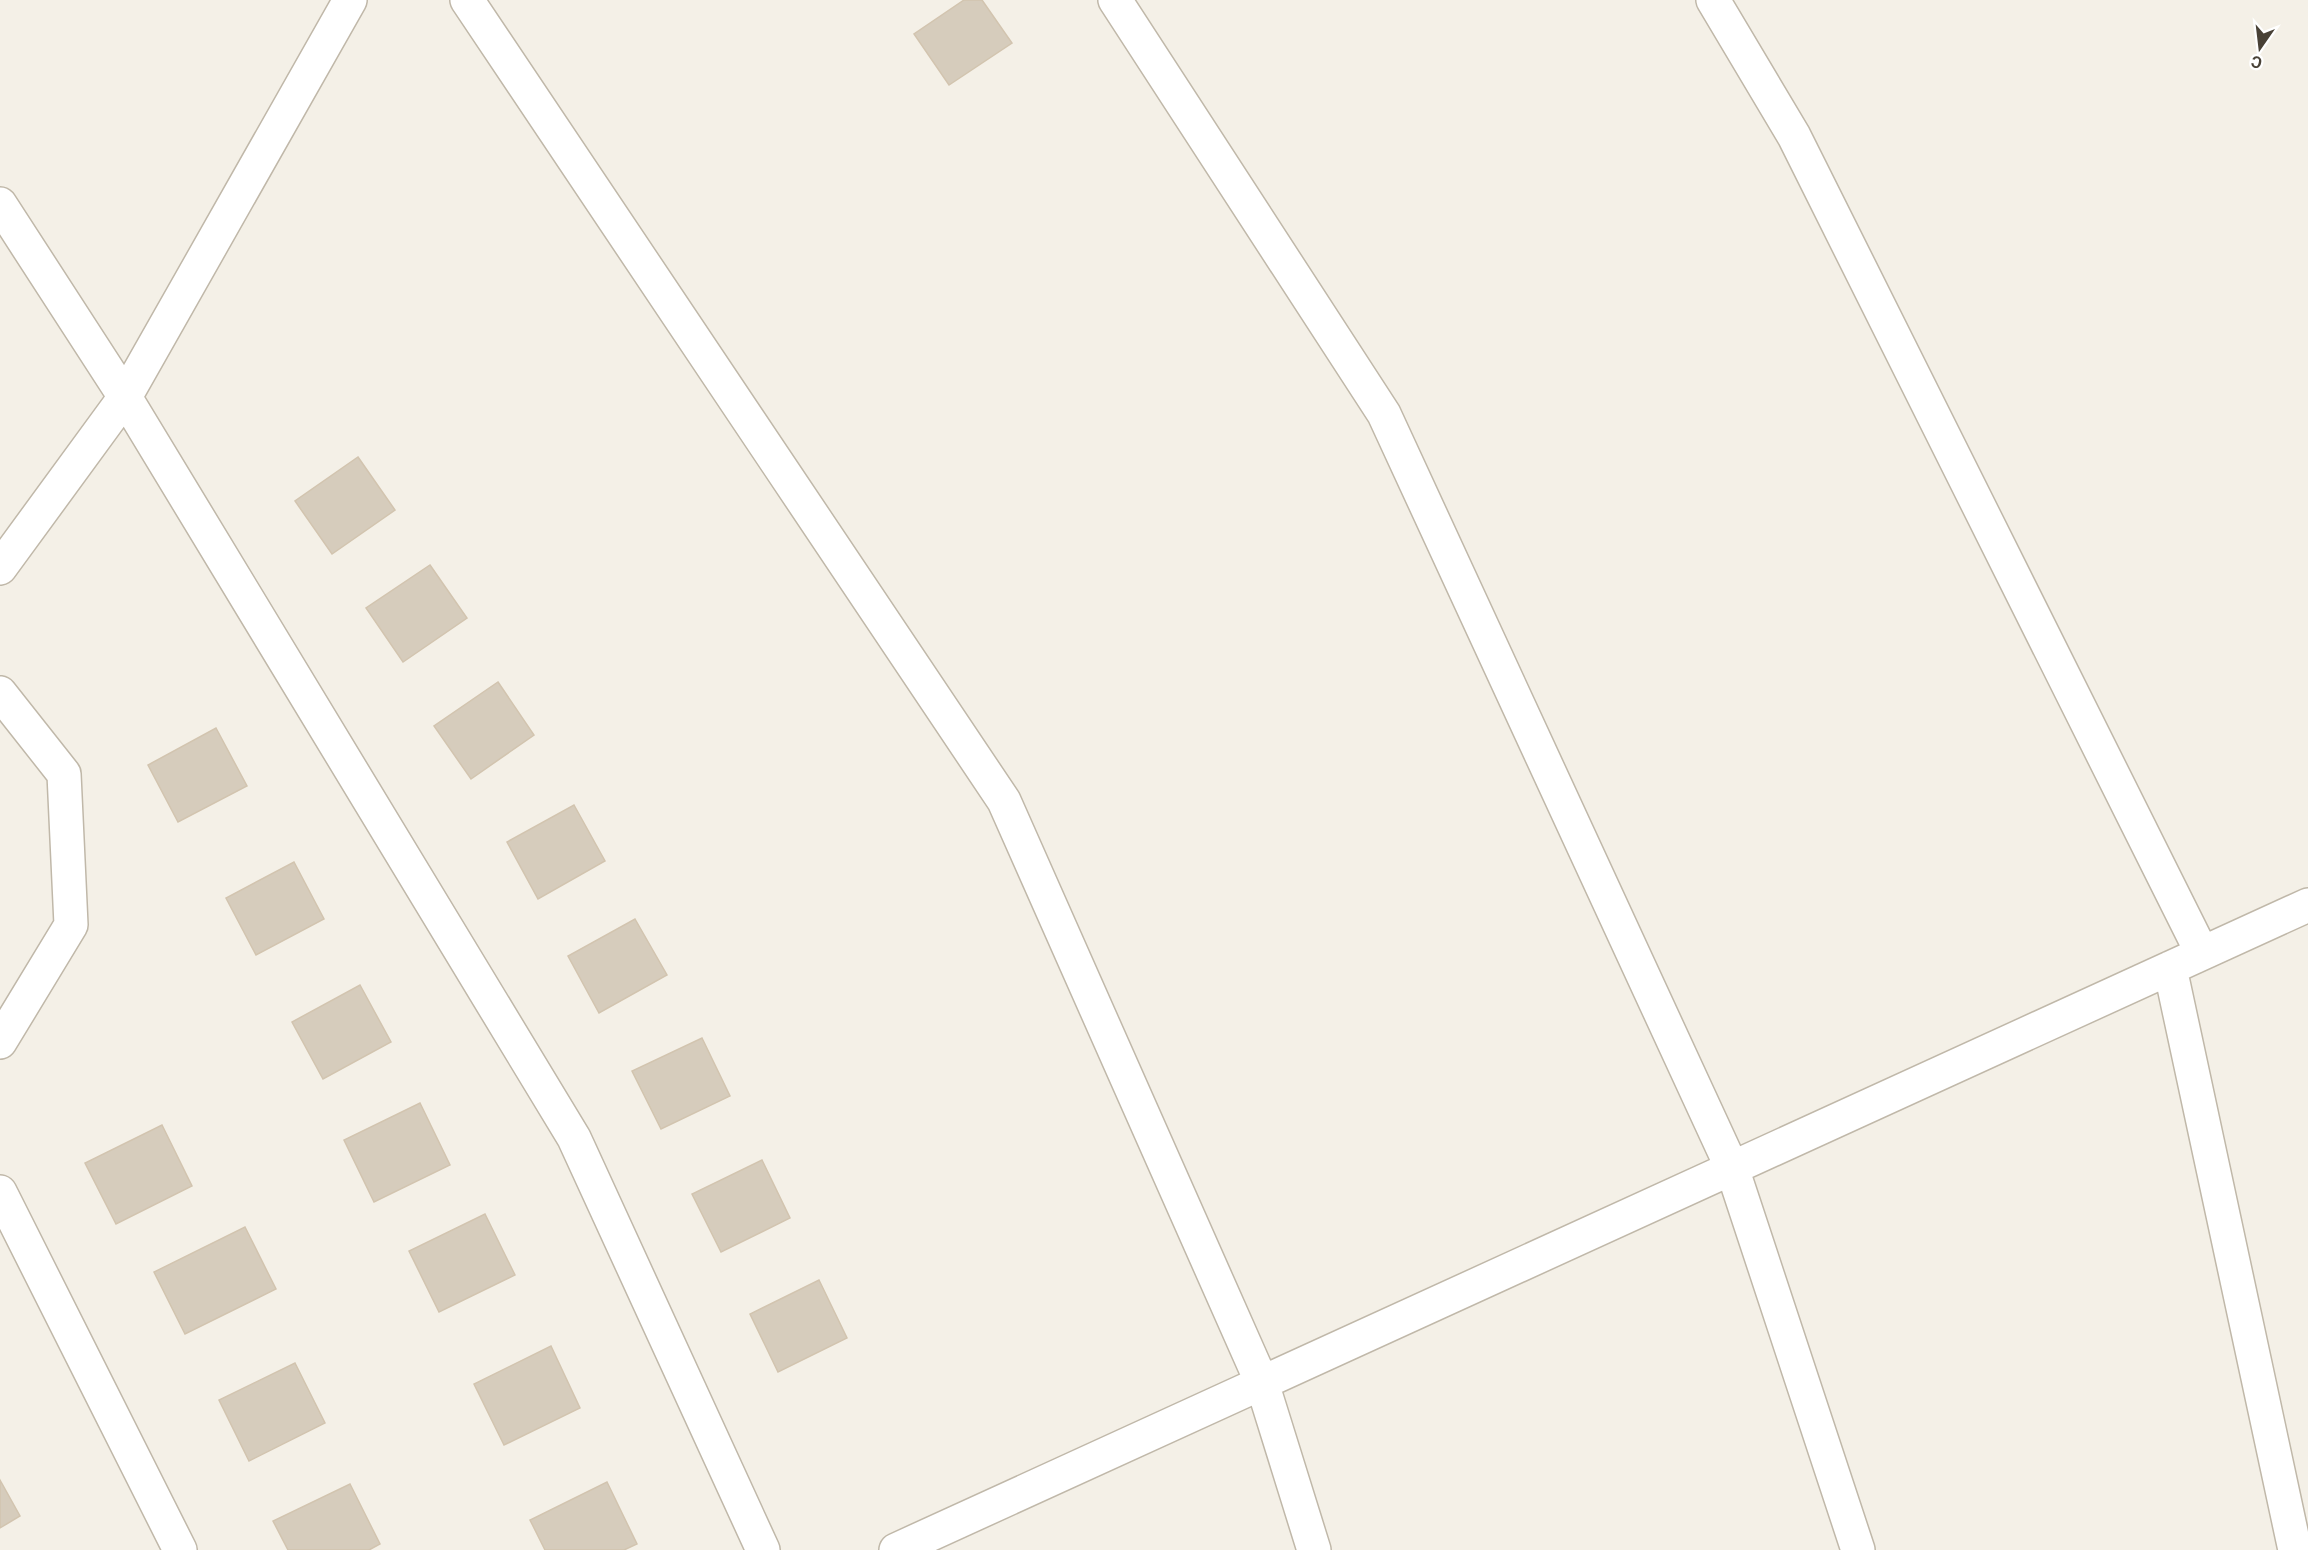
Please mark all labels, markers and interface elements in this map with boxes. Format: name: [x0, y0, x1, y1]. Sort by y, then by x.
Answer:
north arrow: [2230, 18, 2290, 78]
text: С: [2249, 52, 2264, 73]

